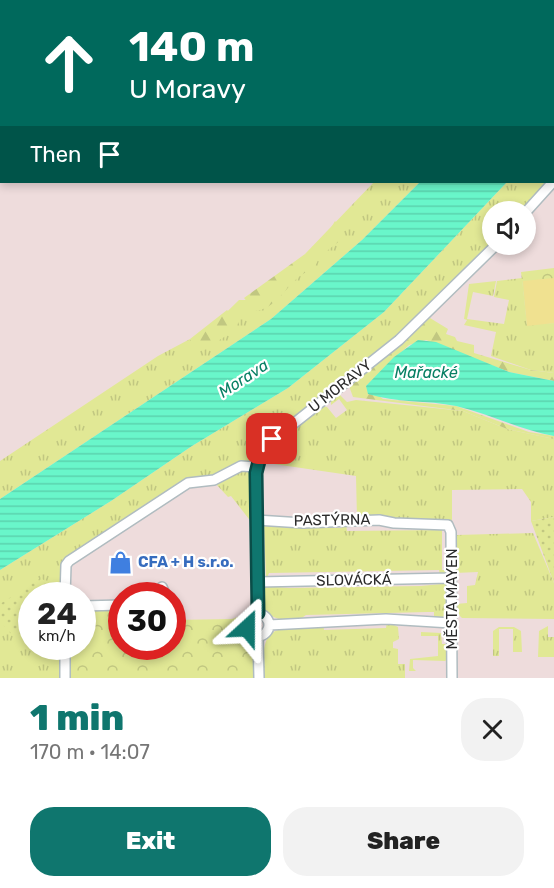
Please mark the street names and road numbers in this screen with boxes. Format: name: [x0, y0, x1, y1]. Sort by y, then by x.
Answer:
street label: U MORAVY: [305, 356, 375, 416]
street label: PASTÝRNA: [293, 510, 371, 530]
street label: MĚSTA MAYEN: [443, 548, 461, 650]
street label: SLOVÁCKÁ: [316, 570, 392, 590]

